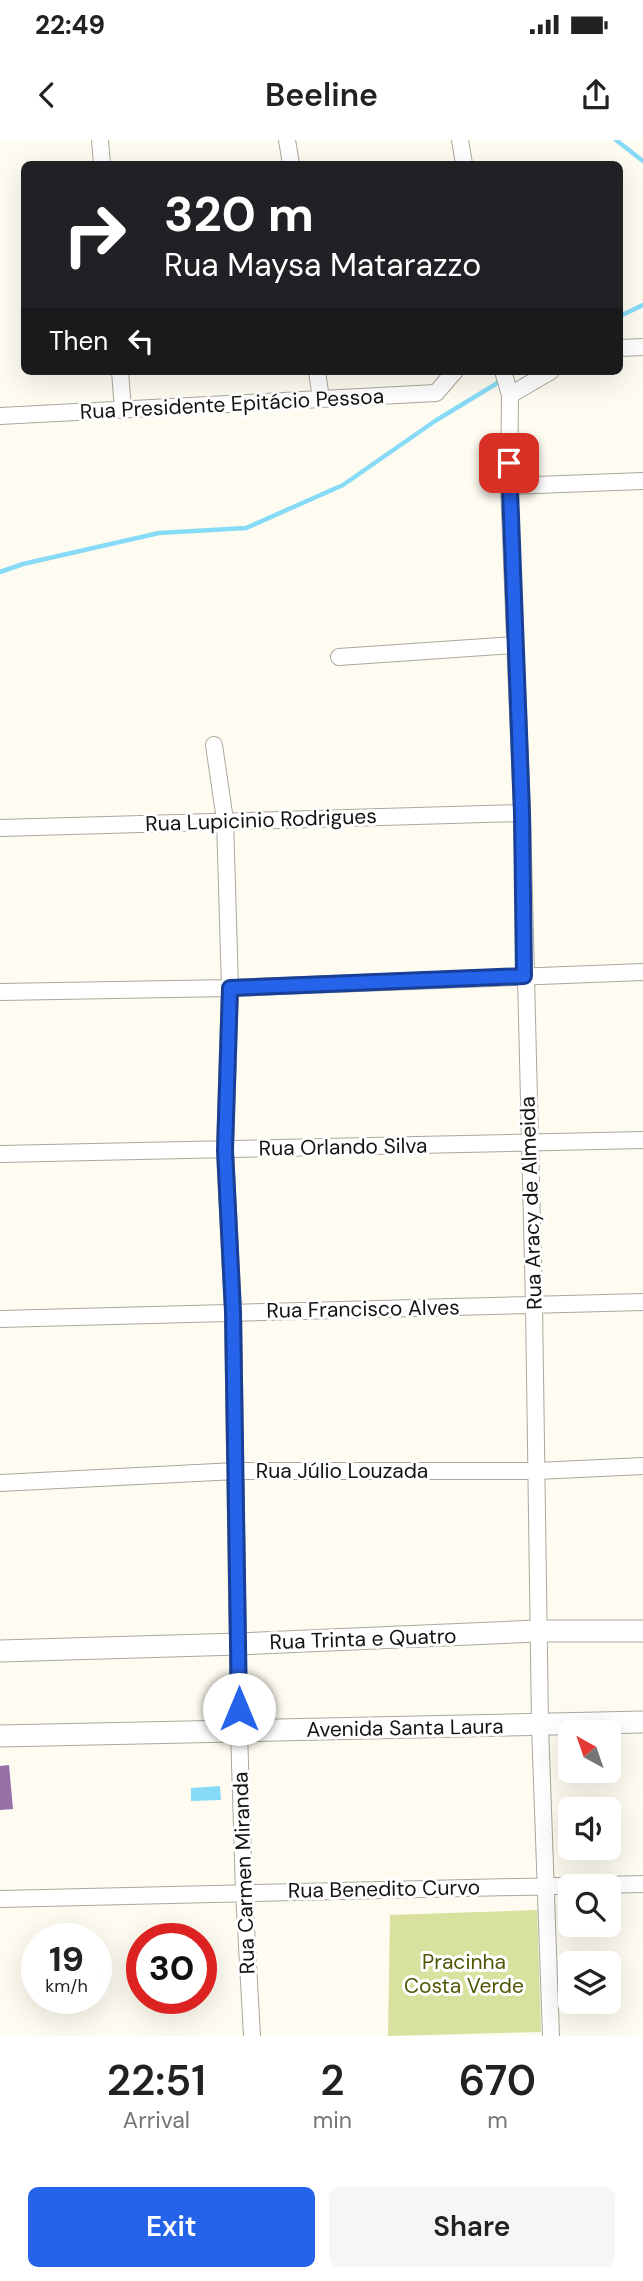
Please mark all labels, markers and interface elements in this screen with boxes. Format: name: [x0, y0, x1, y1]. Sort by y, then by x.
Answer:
text: 22:49: [35, 8, 105, 42]
text: Beeline: [265, 74, 378, 116]
icon: back: [28, 76, 66, 114]
icon: share: [577, 76, 615, 114]
text: 320 m: [164, 182, 314, 246]
icon: right: [49, 189, 140, 280]
text: Rua Maysa Matarazzo: [164, 244, 481, 286]
icon: left: [122, 322, 160, 360]
text: Then: [49, 324, 108, 358]
street label: Rua Presidente Epitácio Pessoa: [79, 382, 385, 426]
pin: [479, 433, 539, 493]
icon: arrive: [490, 444, 528, 482]
street label: Rua Lupicinio Rodrigues: [145, 802, 377, 838]
street label: Rua Aracy de Almeida: [513, 1096, 549, 1310]
street label: Rua Orlando Silva: [258, 1132, 428, 1162]
street label: Rua Francisco Alves: [266, 1293, 460, 1325]
street label: Rua Júlio Louzada: [256, 1457, 428, 1485]
street label: Rua Trinta e Quatro: [269, 1622, 457, 1656]
position arrow: [202, 1672, 276, 1746]
street label: Avenida Santa Laura: [306, 1712, 504, 1744]
north arrow: [558, 1720, 621, 1783]
map controls: [558, 1720, 621, 2014]
street label: Rua Carmen Miranda: [226, 1771, 262, 1975]
button: sound: [558, 1797, 621, 1860]
street label: Rua Benedito Curvo: [288, 1873, 480, 1905]
button: search: [558, 1874, 621, 1937]
speed limit sign: 30: [126, 1923, 217, 2014]
text: 19: [49, 1936, 84, 1982]
park label: Pracinha Costa Verde: [404, 1948, 524, 2000]
button: layers: [558, 1951, 621, 2014]
text: km/h: [45, 1974, 88, 1998]
text: 22:51: [107, 2053, 206, 2108]
text: 2: [320, 2053, 344, 2108]
text: 670: [459, 2053, 536, 2108]
text: Arrival: [123, 2105, 190, 2135]
text: min: [313, 2105, 352, 2135]
text: m: [487, 2105, 508, 2135]
button: Exit: [28, 2187, 315, 2267]
button: Share: [329, 2187, 615, 2267]

